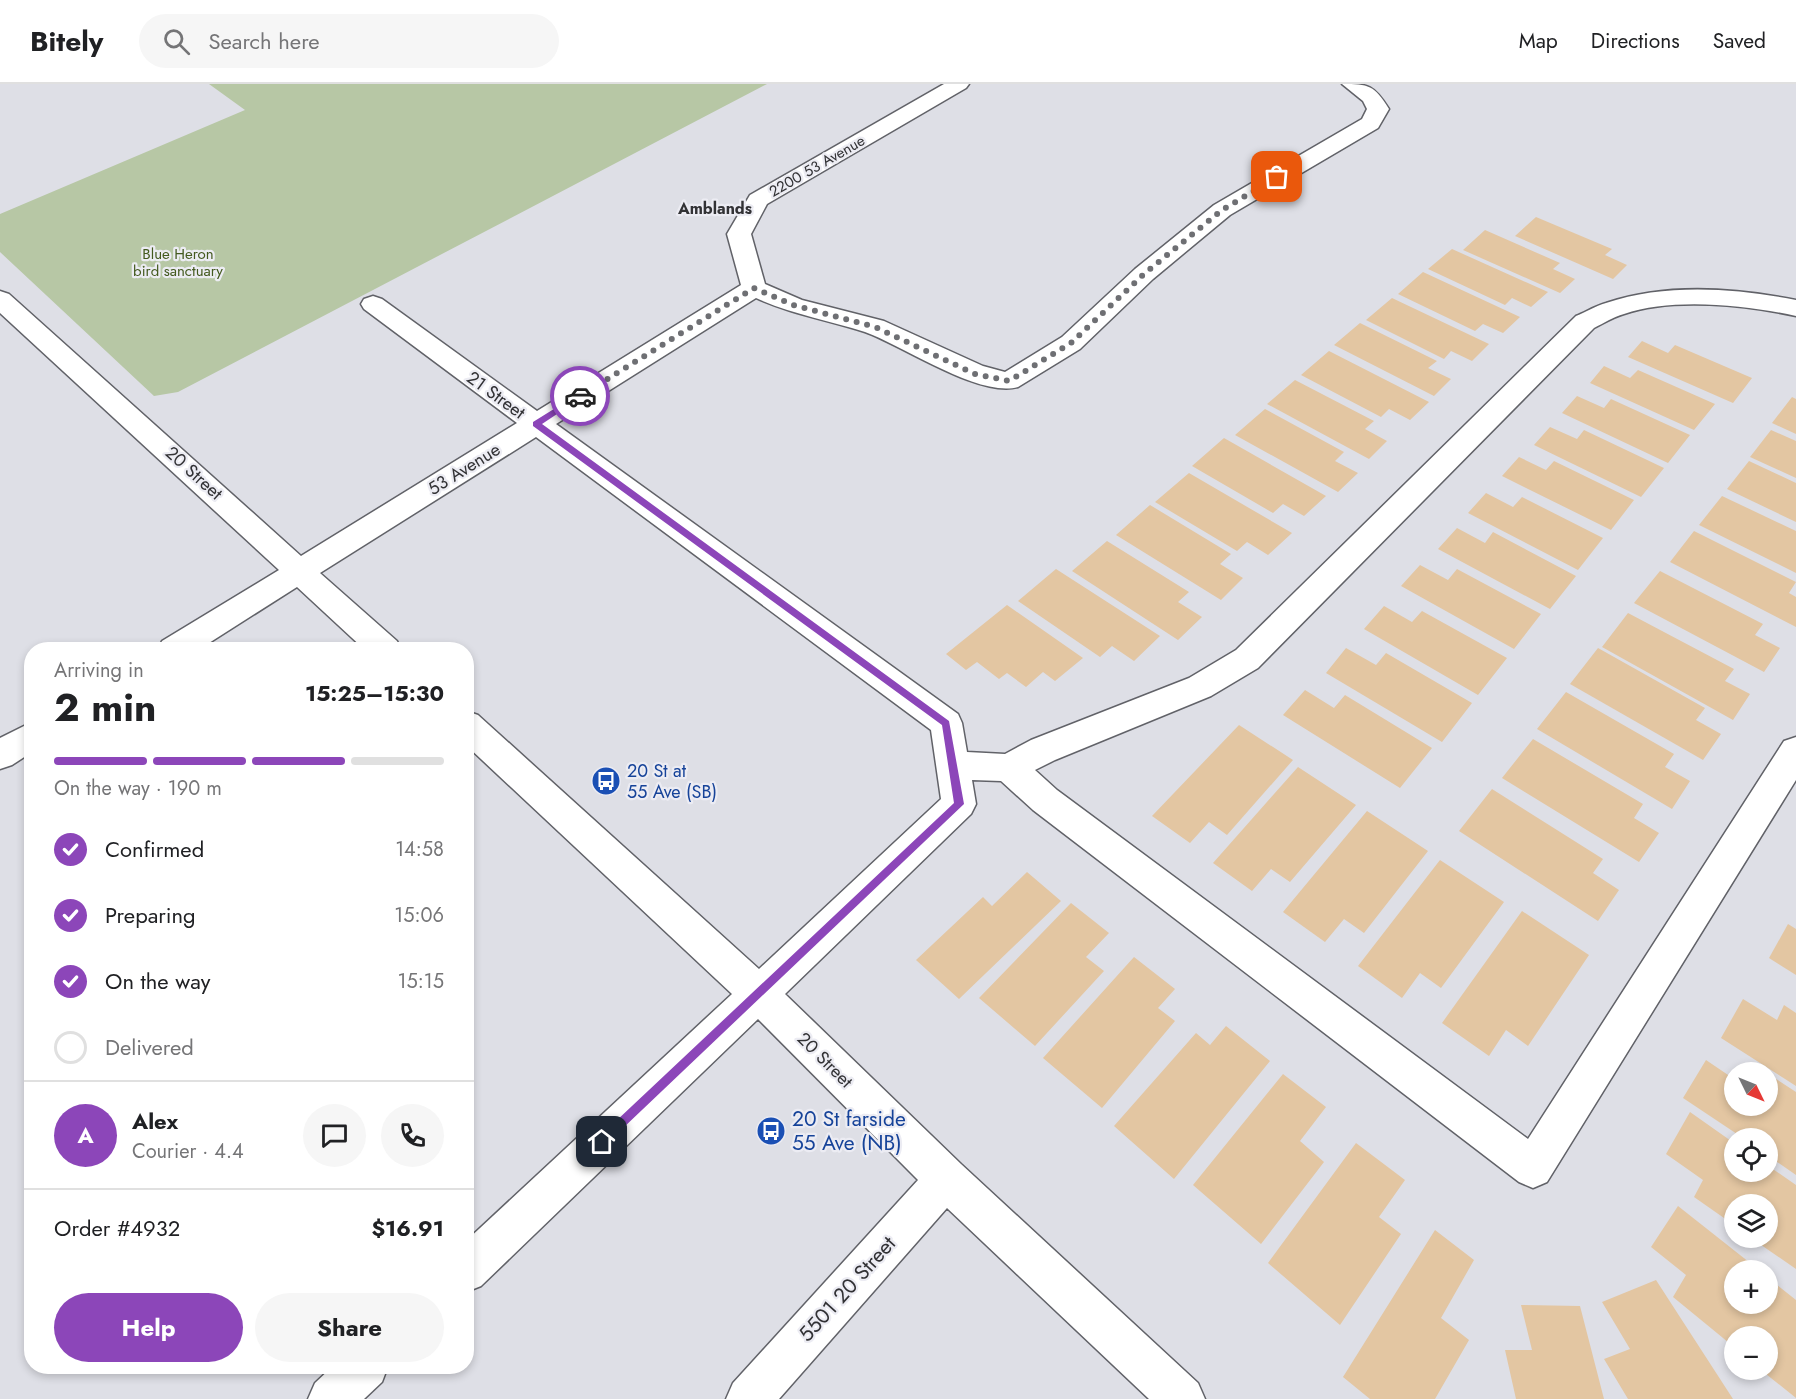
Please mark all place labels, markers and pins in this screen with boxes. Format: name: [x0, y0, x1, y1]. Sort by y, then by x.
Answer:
pin: [1251, 151, 1302, 202]
place label: 20 St at 55 Ave (SB): [627, 758, 717, 805]
bus stop icon: 20 St at 55 Ave (SB): [590, 765, 622, 797]
place label: 20 St farside 55 Ave (NB): [792, 1104, 906, 1158]
bus stop icon: 20 St farside 55 Ave (NB): [755, 1115, 787, 1147]
pin: [576, 1116, 627, 1167]

